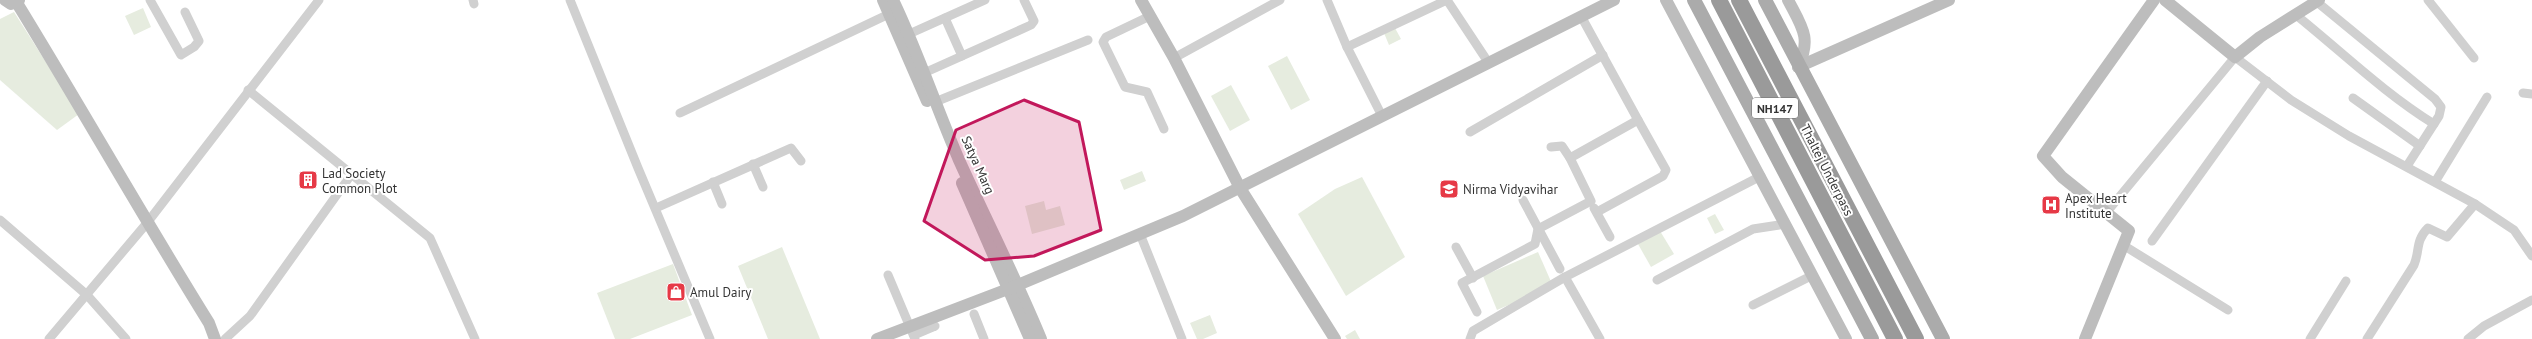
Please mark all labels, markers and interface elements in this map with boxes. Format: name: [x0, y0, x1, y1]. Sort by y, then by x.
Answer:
road number: NH147: [1752, 98, 1798, 118]
street label: Thaltej Underpass: [1797, 121, 1857, 219]
street label: Satya Marg: [958, 133, 998, 197]
place label: Lad Society Common Plot: [322, 165, 398, 197]
building icon: Lad Society Common Plot: [297, 169, 319, 191]
school or university icon: Nirma Vidyavihar: [1438, 178, 1460, 200]
place label: Nirma Vidyavihar: [1463, 181, 1558, 198]
place label: Apex Heart Institute: [2065, 190, 2127, 222]
hospital icon: Apex Heart Institute: [2040, 194, 2062, 216]
shop icon: Amul Dairy: [665, 281, 687, 303]
place label: Amul Dairy: [690, 284, 751, 301]

